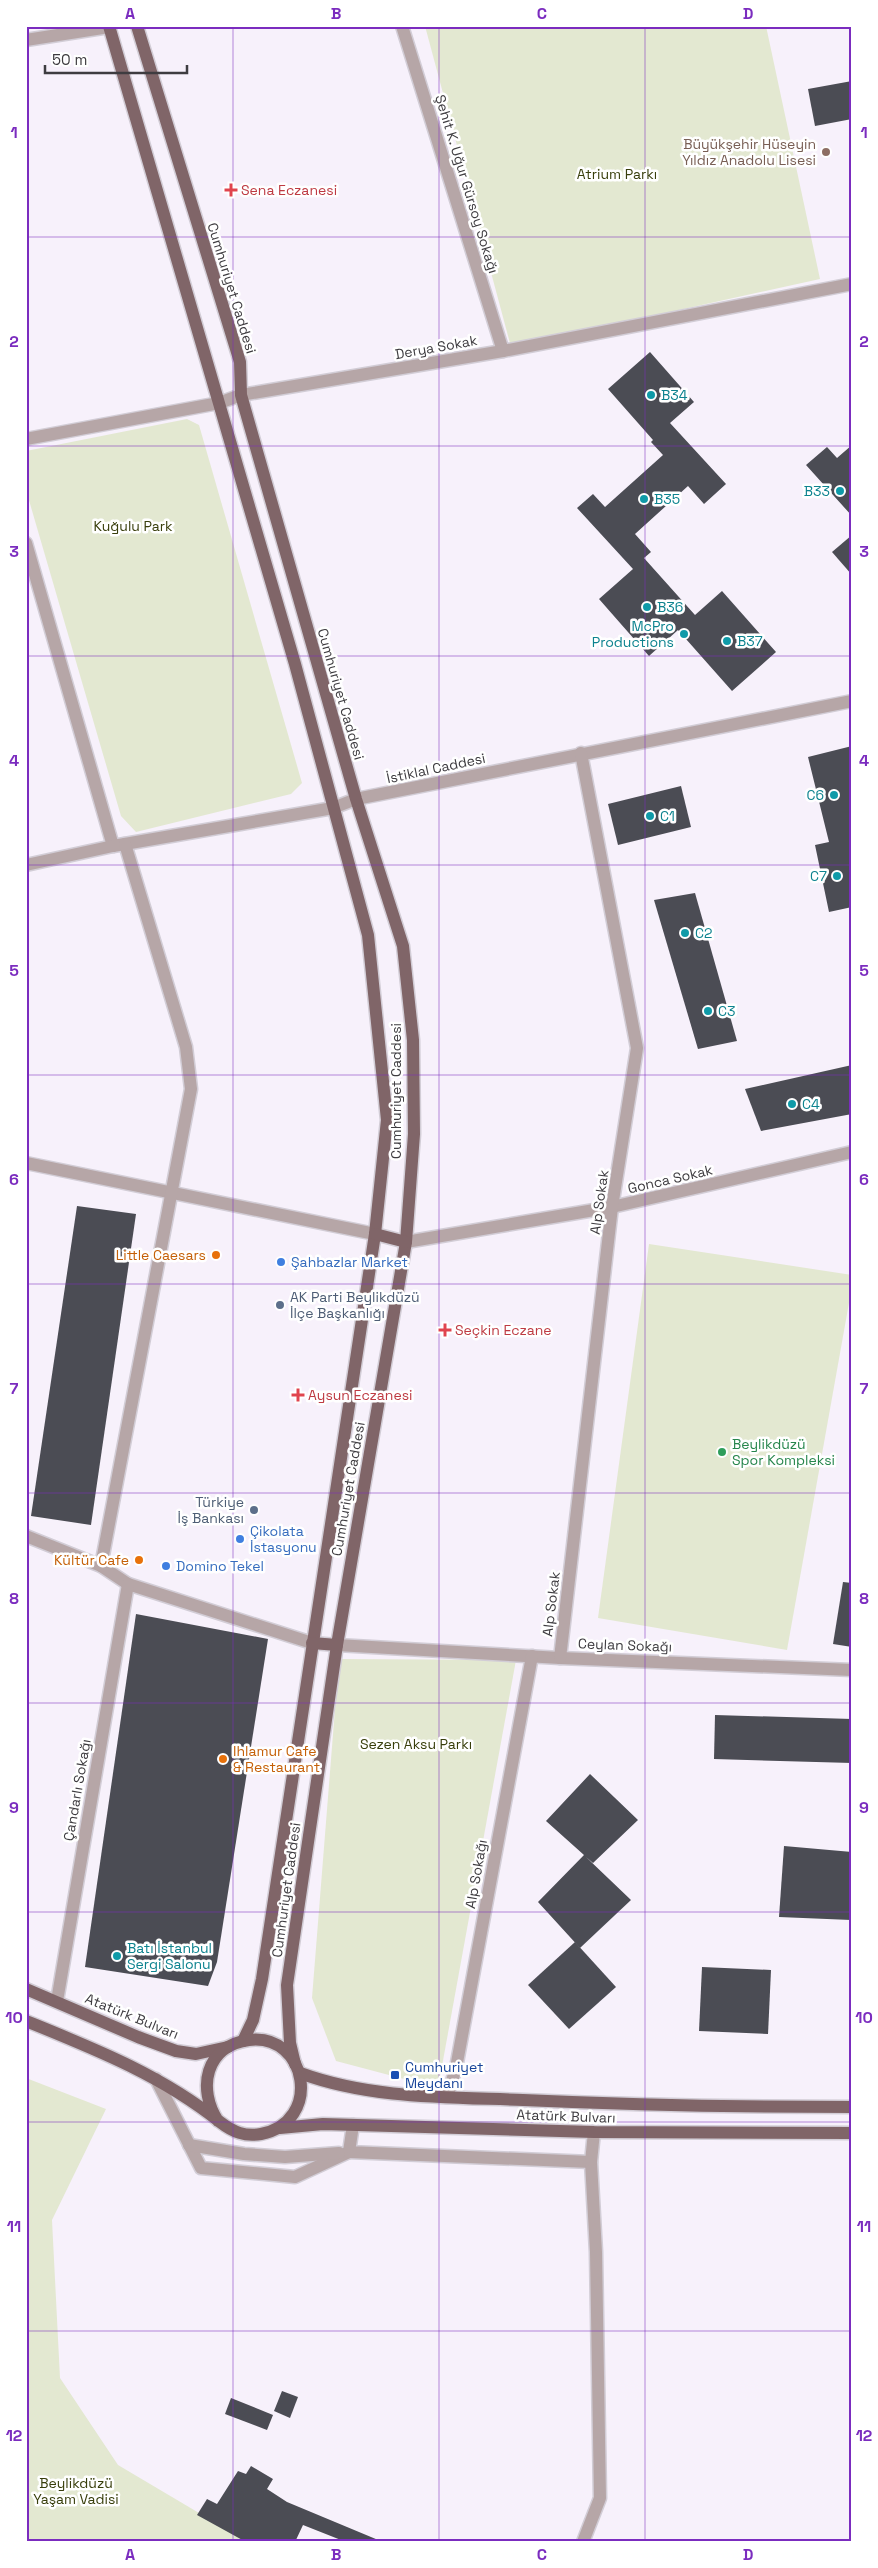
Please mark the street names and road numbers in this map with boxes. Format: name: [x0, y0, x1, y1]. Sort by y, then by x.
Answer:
street label: Şehit K. Uğur Gürsoy Sokağı: [431, 92, 503, 276]
street label: Cumhuriyet Caddesi: [204, 220, 260, 356]
street label: Derya Sokak: [393, 331, 479, 363]
street label: Cumhuriyet Caddesi: [314, 626, 368, 762]
street label: İstiklal Caddesi: [385, 749, 487, 787]
street label: Cumhuriyet Caddesi: [387, 1023, 405, 1159]
street label: Gonca Sokak: [626, 1160, 715, 1198]
street label: Alp Sokak: [586, 1168, 613, 1235]
street label: Cumhuriyet Caddesi: [327, 1420, 369, 1558]
street label: Alp Sokak: [538, 1570, 564, 1637]
street label: Ceylan Sokağı: [578, 1634, 672, 1656]
street label: Çandarlı Sokağı: [59, 1738, 95, 1842]
street label: Cumhuriyet Caddesi: [268, 1821, 304, 1959]
street label: Alp Sokağı: [461, 1838, 491, 1910]
street label: Atatürk Bulvarı: [83, 1989, 181, 2043]
street label: Atatürk Bulvarı: [516, 2105, 616, 2127]

